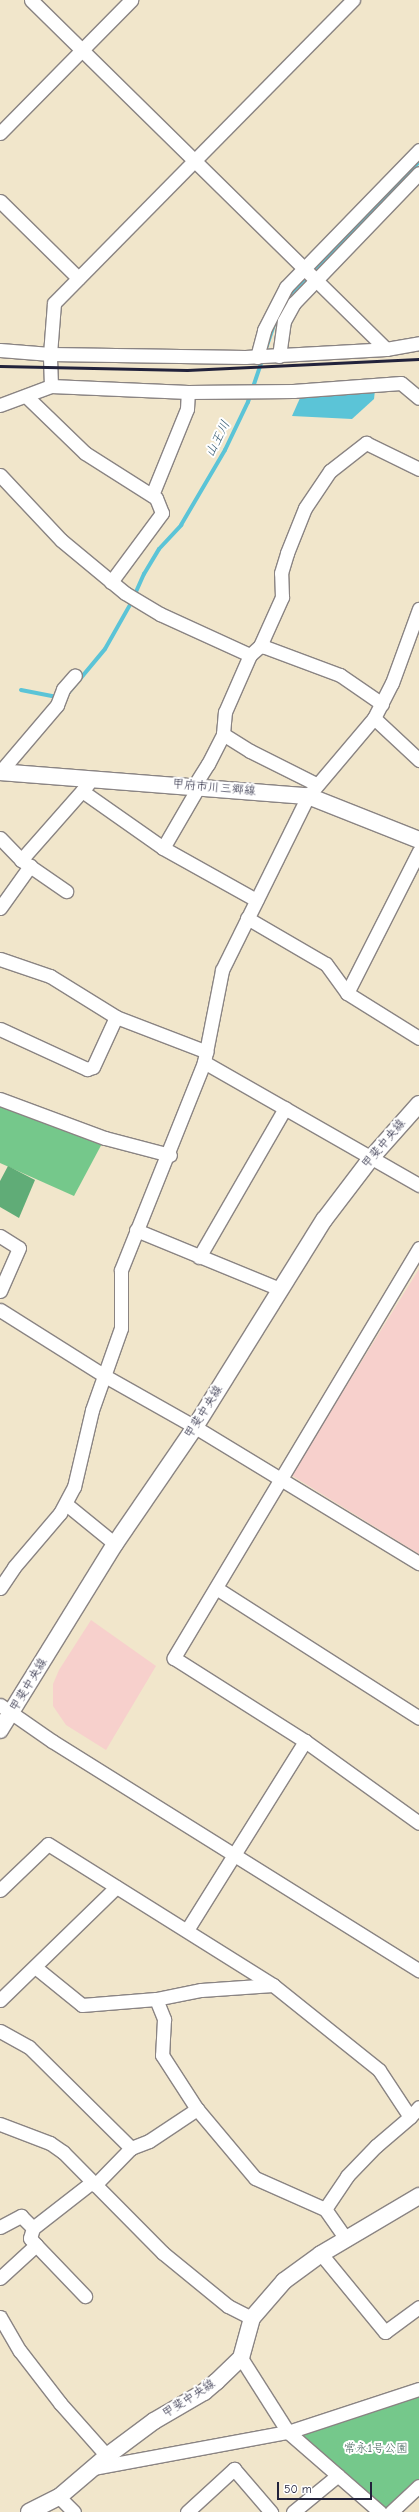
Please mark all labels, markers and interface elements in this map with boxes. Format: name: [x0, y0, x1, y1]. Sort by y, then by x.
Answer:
water label: 山王川: [202, 418, 234, 460]
street label: 甲府市川三郷線: [172, 777, 256, 799]
street label: 甲斐中央線: [359, 1116, 409, 1172]
street label: 甲斐中央線: [182, 1383, 226, 1441]
street label: 甲斐中央線: [7, 1656, 51, 1714]
street label: 甲斐中央線: [160, 2377, 218, 2421]
park label: 常永1号公園: [344, 2442, 408, 2456]
scale bar: [279, 2474, 374, 2500]
text: 50 m: [284, 2482, 312, 2496]

